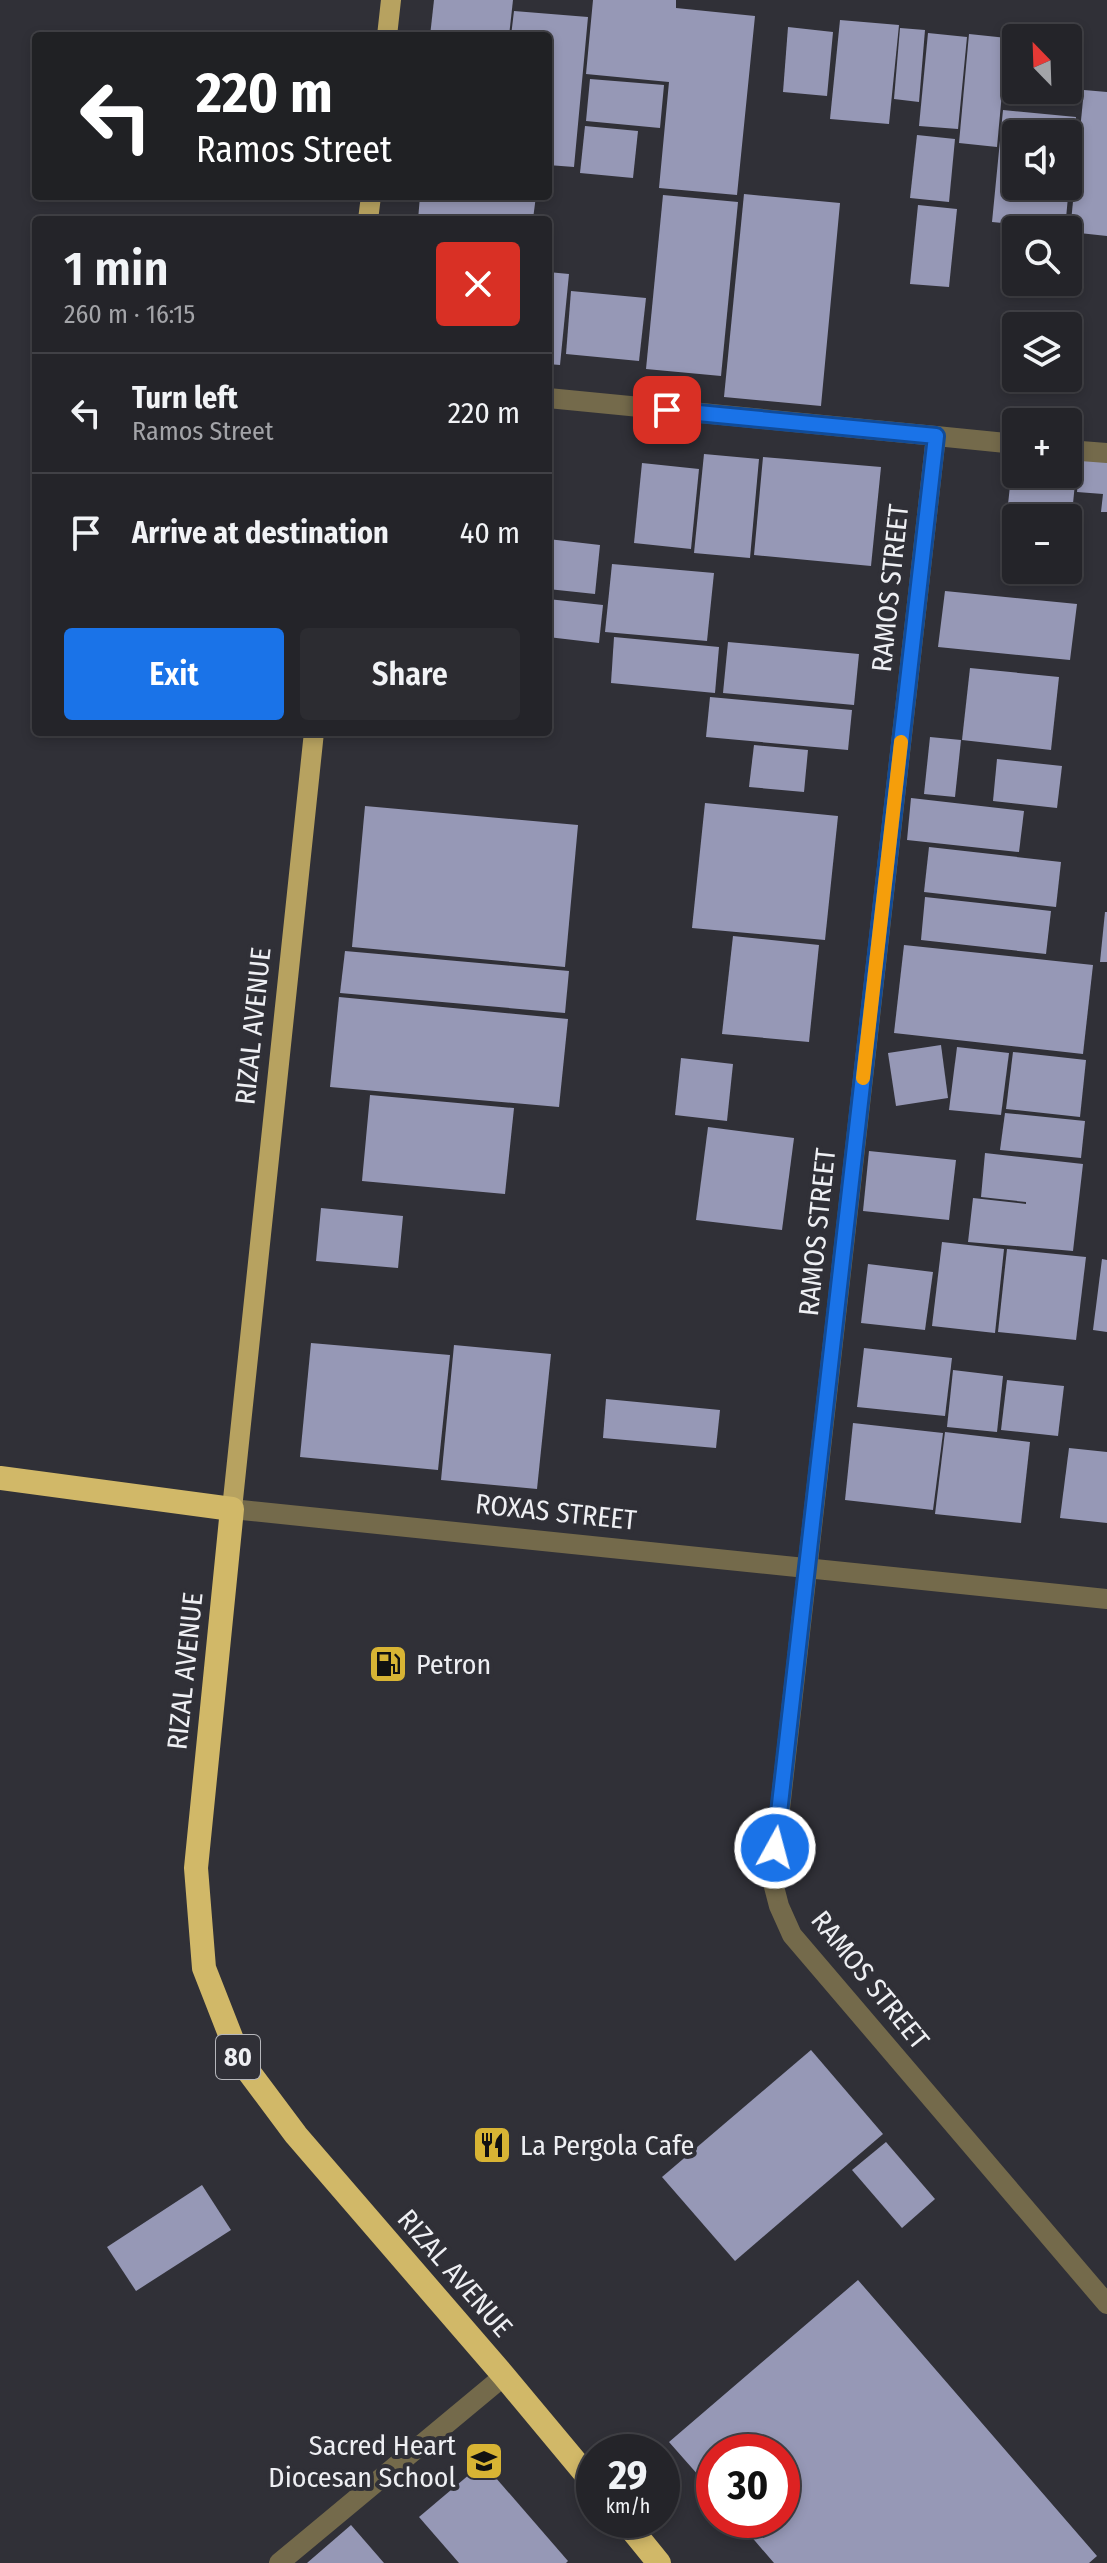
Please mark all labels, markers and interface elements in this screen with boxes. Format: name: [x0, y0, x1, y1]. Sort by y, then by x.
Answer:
north arrow: [1002, 24, 1082, 104]
map controls: [1002, 24, 1082, 584]
text: 220 m: [196, 60, 333, 127]
icon: left: [64, 64, 168, 168]
button: sound: [1002, 120, 1082, 200]
text: Ramos Street: [196, 128, 392, 172]
button: search: [1002, 216, 1082, 296]
text: 1 min: [64, 240, 169, 298]
button: close: [436, 242, 520, 326]
text: 260 m · 16:15: [64, 299, 195, 330]
button: layers: [1002, 312, 1082, 392]
pin: [633, 376, 701, 444]
text: Turn left: [132, 380, 238, 416]
icon: arrive: [645, 388, 689, 432]
icon: left: [64, 391, 108, 435]
text: 220 m: [448, 395, 520, 431]
button: +: [1002, 408, 1082, 488]
text: Ramos Street: [132, 416, 273, 447]
street label: RAMOS STREET: [865, 503, 915, 673]
button: −: [1002, 504, 1082, 584]
icon: arrive: [64, 511, 108, 555]
text: Arrive at destination: [132, 515, 389, 551]
text: 40 m: [460, 515, 520, 551]
button: Exit: [64, 628, 284, 720]
button: Share: [300, 628, 520, 720]
street label: RIZAL AVENUE: [228, 946, 278, 1106]
street label: RAMOS STREET: [792, 1147, 842, 1317]
street label: ROXAS STREET: [474, 1487, 638, 1537]
street label: RIZAL AVENUE: [160, 1591, 210, 1751]
fuel station icon: Petron: [367, 1643, 409, 1685]
place label: Petron: [416, 1648, 491, 1681]
position arrow: [733, 1806, 817, 1890]
street label: RAMOS STREET: [804, 1904, 936, 2056]
road number: 80: [216, 2035, 260, 2079]
restaurant icon: La Pergola Cafe: [471, 2124, 513, 2166]
place label: La Pergola Cafe: [520, 2129, 694, 2162]
street label: RIZAL AVENUE: [391, 2203, 519, 2343]
place label: Sacred Heart Diocesan School: [268, 2429, 457, 2494]
speed limit sign: 30: [696, 2434, 800, 2538]
school or university icon: Sacred Heart Diocesan School: [463, 2440, 505, 2482]
text: 29: [608, 2452, 647, 2500]
text: km/h: [606, 2494, 650, 2518]

